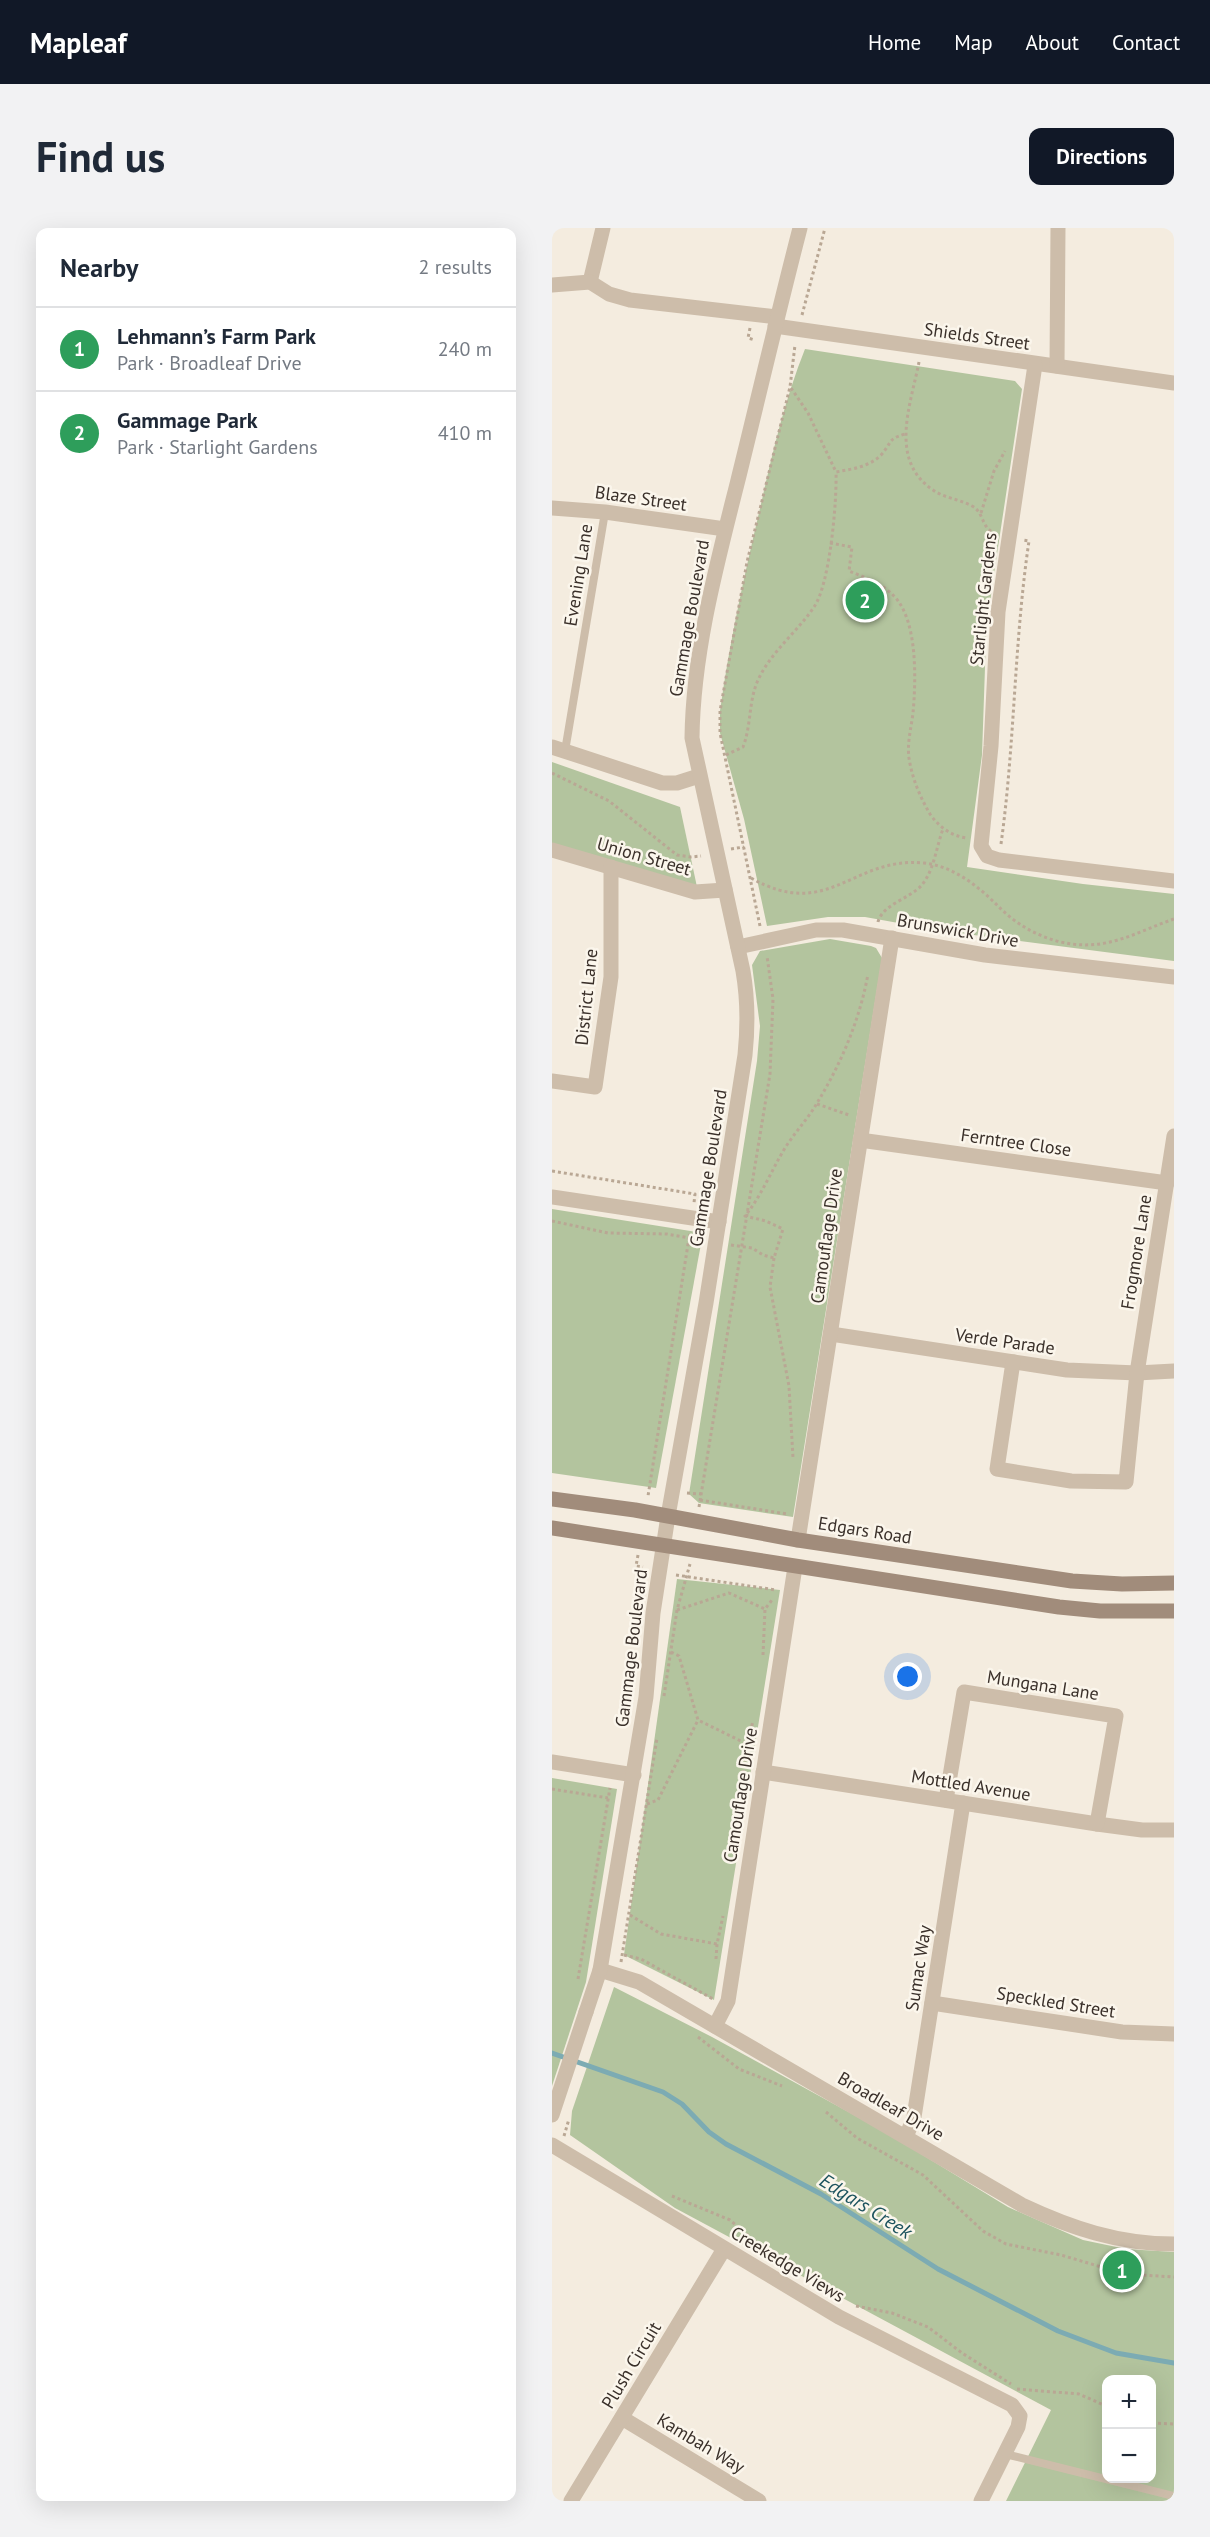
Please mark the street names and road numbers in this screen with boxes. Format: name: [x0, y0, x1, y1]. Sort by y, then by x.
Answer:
street label: Shields Street: [923, 317, 1031, 355]
street label: Blaze Street: [594, 480, 688, 516]
street label: Evening Lane: [559, 522, 597, 628]
street label: Starlight Gardens: [965, 531, 1001, 667]
street label: Gammage Boulevard: [664, 538, 714, 698]
street label: Union Street: [594, 832, 694, 880]
street label: Brunswick Drive: [895, 908, 1021, 952]
street label: District Lane: [569, 948, 603, 1046]
street label: Gammage Boulevard: [684, 1088, 732, 1248]
street label: Ferntree Close: [959, 1123, 1073, 1161]
street label: Camouflage Drive: [805, 1167, 847, 1305]
street label: Frogmore Lane: [1116, 1193, 1156, 1311]
street label: Verde Parade: [953, 1322, 1056, 1359]
street label: Edgars Road: [817, 1511, 913, 1549]
street label: Gammage Boulevard: [610, 1568, 652, 1728]
street label: Mungana Lane: [985, 1665, 1101, 1705]
street label: Camouflage Drive: [718, 1726, 762, 1864]
street label: Mottled Avenue: [910, 1764, 1032, 1806]
street label: Sumac Way: [900, 1923, 936, 2012]
street label: Speckled Street: [995, 1981, 1117, 2023]
street label: Broadleaf Drive: [834, 2066, 948, 2146]
street label: Creekedge Views: [727, 2221, 849, 2307]
street label: Plush Circuit: [596, 2317, 666, 2413]
street label: Kambah Way: [653, 2408, 750, 2479]

